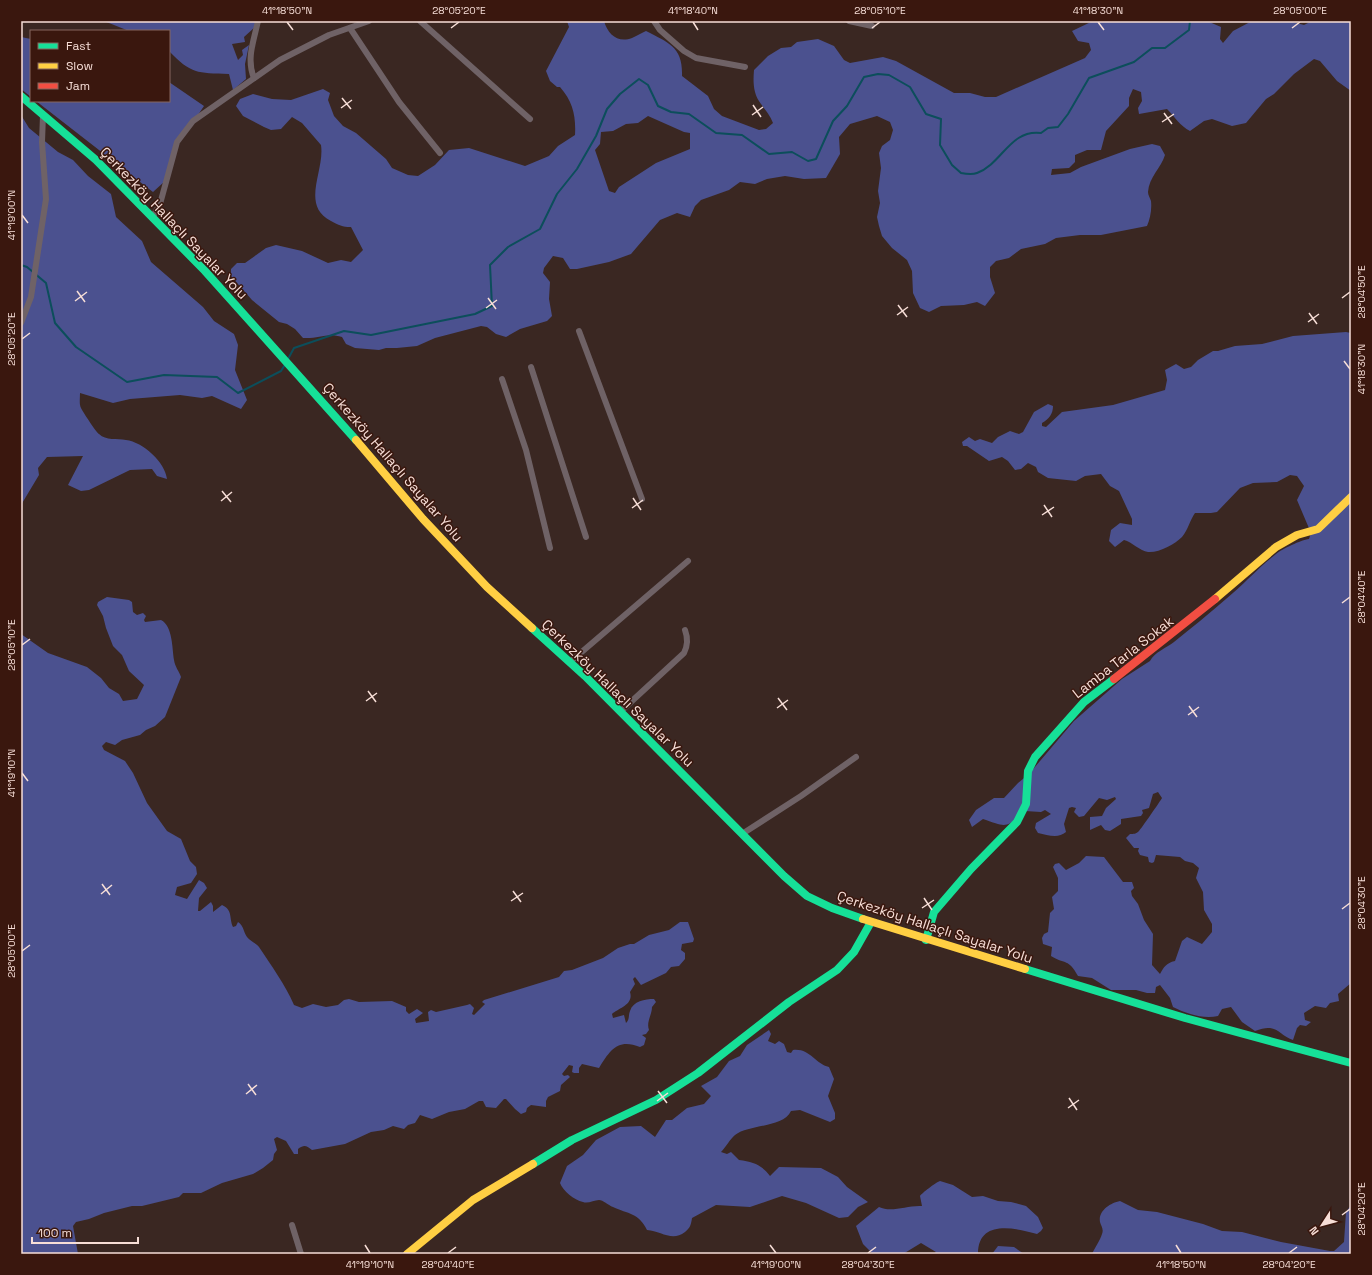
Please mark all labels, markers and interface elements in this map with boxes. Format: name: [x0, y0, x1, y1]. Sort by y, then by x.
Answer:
text: 41°18'50"N: [262, 4, 312, 17]
text: 28°05'20"E: [432, 4, 486, 17]
text: 41°18'40"N: [668, 4, 718, 17]
text: 28°05'10"E: [854, 4, 906, 17]
text: 41°18'30"N: [1073, 4, 1123, 17]
text: 28°05'00"E: [1273, 4, 1327, 17]
legend: [30, 30, 170, 102]
text: Fast: [66, 38, 91, 54]
text: Slow: [66, 58, 93, 74]
text: Jam: [66, 78, 90, 94]
street label: Çerkezköy Hallaçlı Sayalar Yolu: [96, 143, 252, 303]
text: 41°19'00"N: [5, 190, 18, 240]
text: 28°04'50"E: [1355, 265, 1368, 319]
text: 28°05'20"E: [5, 312, 18, 366]
text: 41°18'30"N: [1355, 344, 1368, 394]
street label: Çerkezköy Hallaçlı Sayalar Yolu: [319, 379, 467, 545]
text: 28°04'40"E: [1355, 570, 1368, 624]
street label: Lamba Tarla Sokak: [1069, 612, 1178, 702]
street label: Çerkezköy Hallaçlı Sayalar Yolu: [538, 615, 698, 771]
text: 28°05'10"E: [5, 619, 18, 671]
text: 41°19'10"N: [5, 749, 18, 797]
text: 28°04'30"E: [1355, 876, 1368, 930]
street label: Çerkezköy Hallaçlı Sayalar Yolu: [835, 887, 1035, 967]
text: 28°05'00"E: [5, 924, 18, 978]
text: 28°04'20"E: [1355, 1182, 1368, 1236]
north arrow: [1302, 1205, 1342, 1245]
scale bar: [32, 1219, 138, 1245]
text: N: [1306, 1224, 1322, 1238]
text: 100 m: [38, 1225, 72, 1241]
text: 41°19'10"N: [346, 1258, 394, 1271]
text: 28°04'40"E: [421, 1258, 475, 1271]
text: 41°19'00"N: [751, 1258, 801, 1271]
text: 28°04'30"E: [841, 1258, 895, 1271]
text: 41°18'50"N: [1156, 1258, 1206, 1271]
text: 28°04'20"E: [1262, 1258, 1316, 1271]

